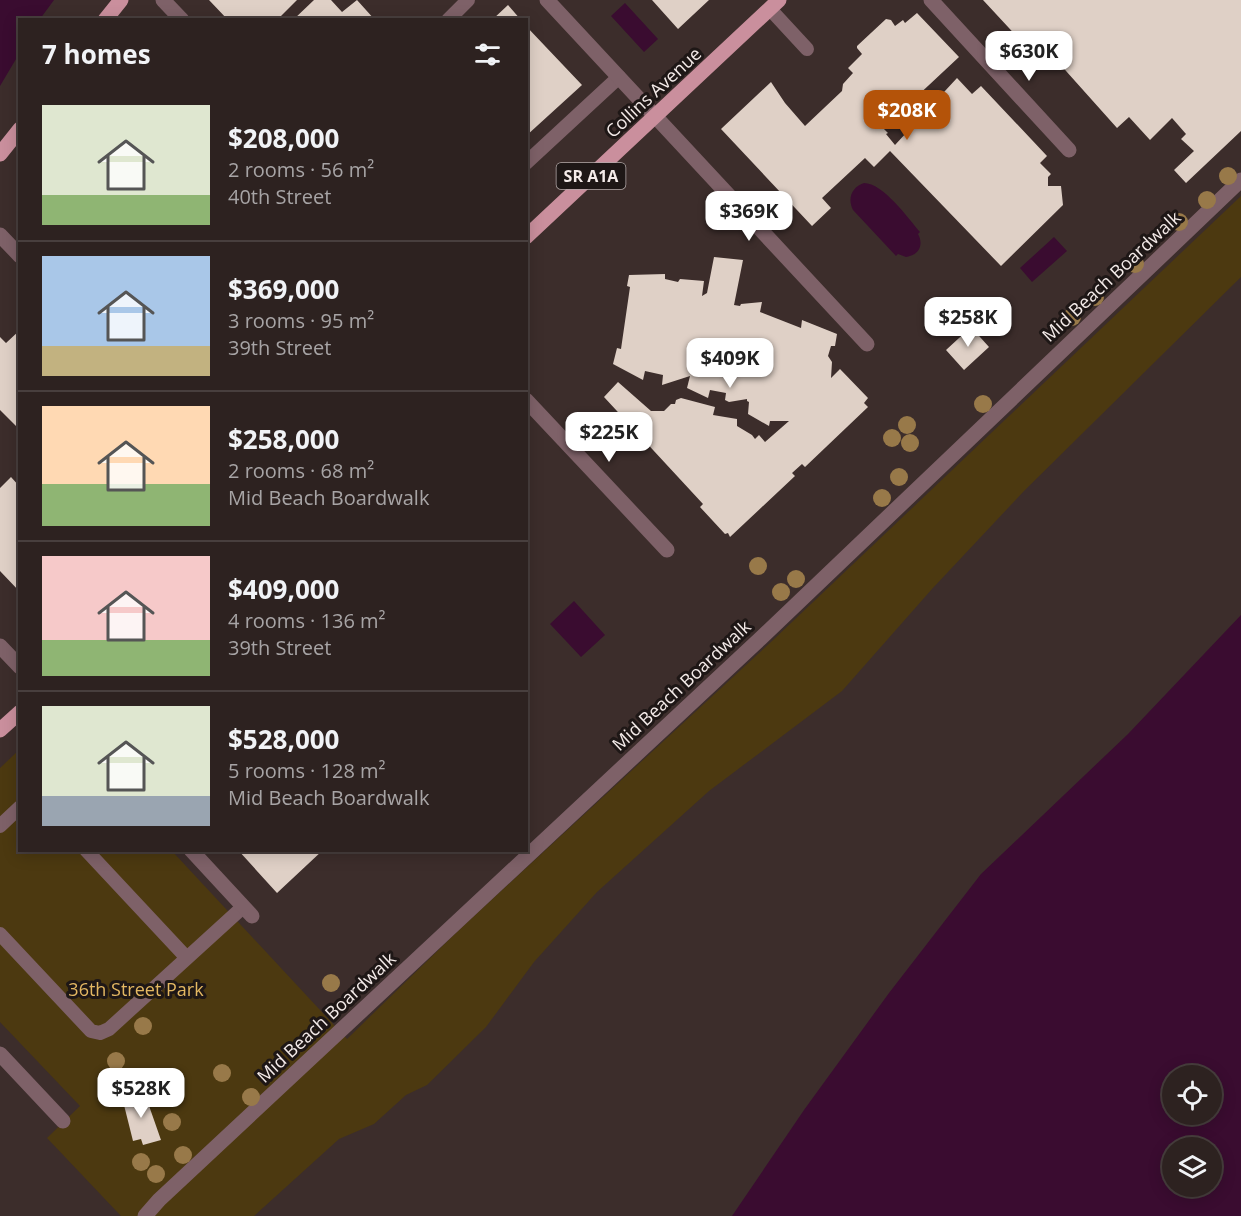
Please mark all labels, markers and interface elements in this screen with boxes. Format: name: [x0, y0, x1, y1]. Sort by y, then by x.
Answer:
pin: $630K: [987, 31, 1071, 82]
text: 7 homes: [42, 36, 151, 72]
text: $630K: [999, 37, 1059, 64]
icon: filters: [471, 38, 504, 71]
street label: Collins Avenue: [600, 41, 706, 143]
pin: $208K: [865, 90, 949, 141]
text: $208K: [877, 96, 937, 123]
text: $208,000: [228, 120, 339, 156]
icon: home: [90, 129, 162, 201]
text: 2 rooms · 56 m²: [228, 156, 374, 183]
road number: SR A1A: [556, 163, 626, 189]
text: 40th Street: [228, 183, 331, 210]
pin: $369K: [707, 191, 791, 242]
text: $369K: [719, 197, 779, 224]
street label: Mid Beach Boardwalk: [1037, 205, 1186, 347]
text: $369,000: [228, 271, 339, 307]
icon: home: [90, 280, 162, 352]
pin: $258K: [926, 297, 1010, 348]
text: $258K: [938, 303, 998, 330]
text: 3 rooms · 95 m²: [228, 307, 374, 334]
text: 39th Street: [228, 334, 331, 361]
pin: $409K: [688, 338, 772, 389]
text: $409K: [700, 344, 760, 371]
pin: $225K: [567, 412, 651, 463]
text: $225K: [579, 418, 639, 445]
text: $258,000: [228, 421, 339, 457]
icon: home: [90, 430, 162, 502]
text: 2 rooms · 68 m²: [228, 457, 374, 484]
text: Mid Beach Boardwalk: [228, 484, 429, 511]
text: $409,000: [228, 571, 339, 607]
icon: home: [90, 580, 162, 652]
text: 4 rooms · 136 m²: [228, 607, 386, 634]
street label: Mid Beach Boardwalk: [607, 614, 756, 756]
text: 39th Street: [228, 634, 331, 661]
text: $528,000: [228, 721, 339, 757]
icon: home: [90, 730, 162, 802]
text: 5 rooms · 128 m²: [228, 757, 386, 784]
text: Mid Beach Boardwalk: [228, 784, 429, 811]
street label: Mid Beach Boardwalk: [252, 946, 401, 1088]
park label: 36th Street Park: [68, 977, 204, 1001]
map controls: [1162, 1065, 1222, 1197]
button: locate: [1162, 1065, 1222, 1125]
pin: $528K: [99, 1068, 183, 1119]
text: $528K: [111, 1074, 171, 1101]
button: layers: [1162, 1137, 1222, 1197]

